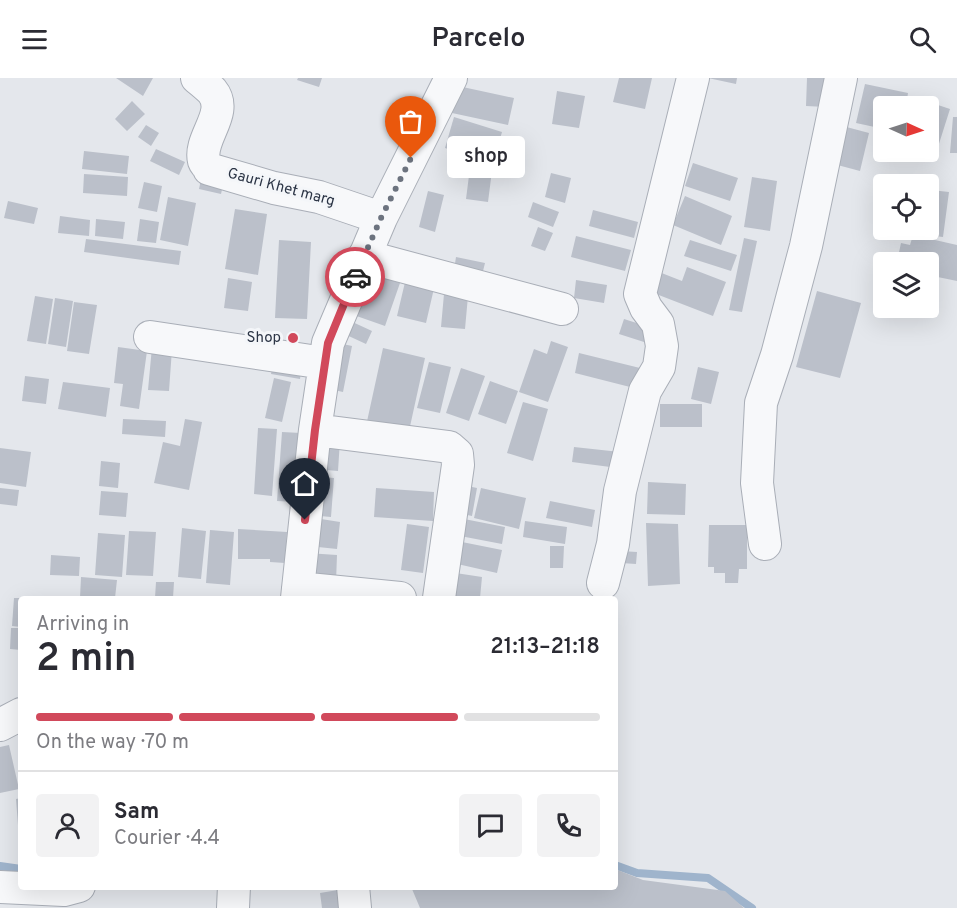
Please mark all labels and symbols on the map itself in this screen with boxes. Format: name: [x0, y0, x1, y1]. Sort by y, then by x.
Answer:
pin: [385, 96, 436, 158]
north arrow: [873, 96, 939, 162]
callout: shop: [447, 137, 525, 179]
street label: Gauri Khet marg: [225, 165, 337, 211]
courier: [325, 247, 385, 307]
place label: Shop: [247, 329, 281, 348]
marker: Shop: [286, 331, 300, 345]
pin: [279, 458, 330, 520]

